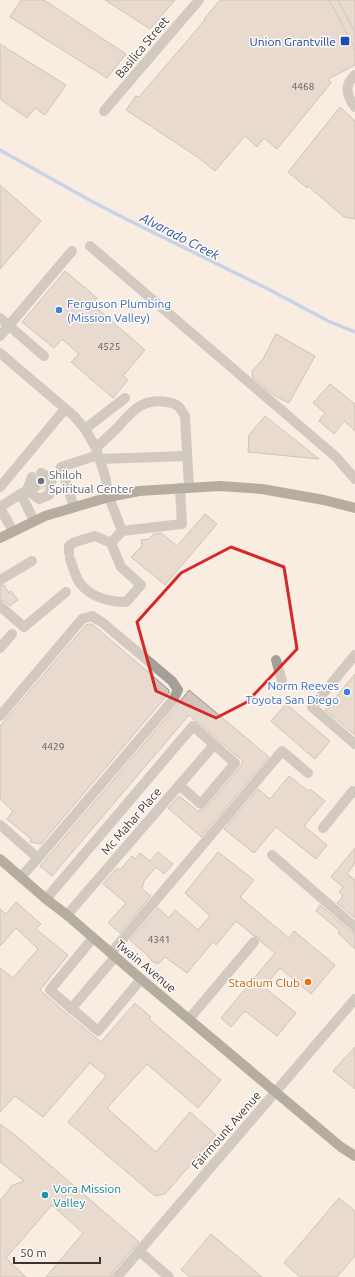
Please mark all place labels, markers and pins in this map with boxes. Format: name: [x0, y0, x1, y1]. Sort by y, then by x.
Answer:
place label: Union Grantville: [249, 35, 336, 48]
marker: Union Grantville: [339, 35, 351, 47]
place label: Ferguson Plumbing (Mission Valley): [67, 297, 171, 325]
marker: Ferguson Plumbing (Mission Valley): [54, 305, 64, 315]
place label: Shiloh Spiritual Center: [49, 468, 133, 495]
marker: Shiloh Spiritual Center: [36, 476, 46, 486]
place label: Norm Reeves Toyota San Diego: [246, 679, 339, 706]
marker: Norm Reeves Toyota San Diego: [342, 687, 352, 697]
place label: Stadium Club: [229, 976, 300, 989]
marker: Stadium Club: [303, 977, 313, 987]
place label: Vora Mission Valley: [53, 1182, 121, 1209]
marker: Vora Mission Valley: [40, 1190, 50, 1200]

